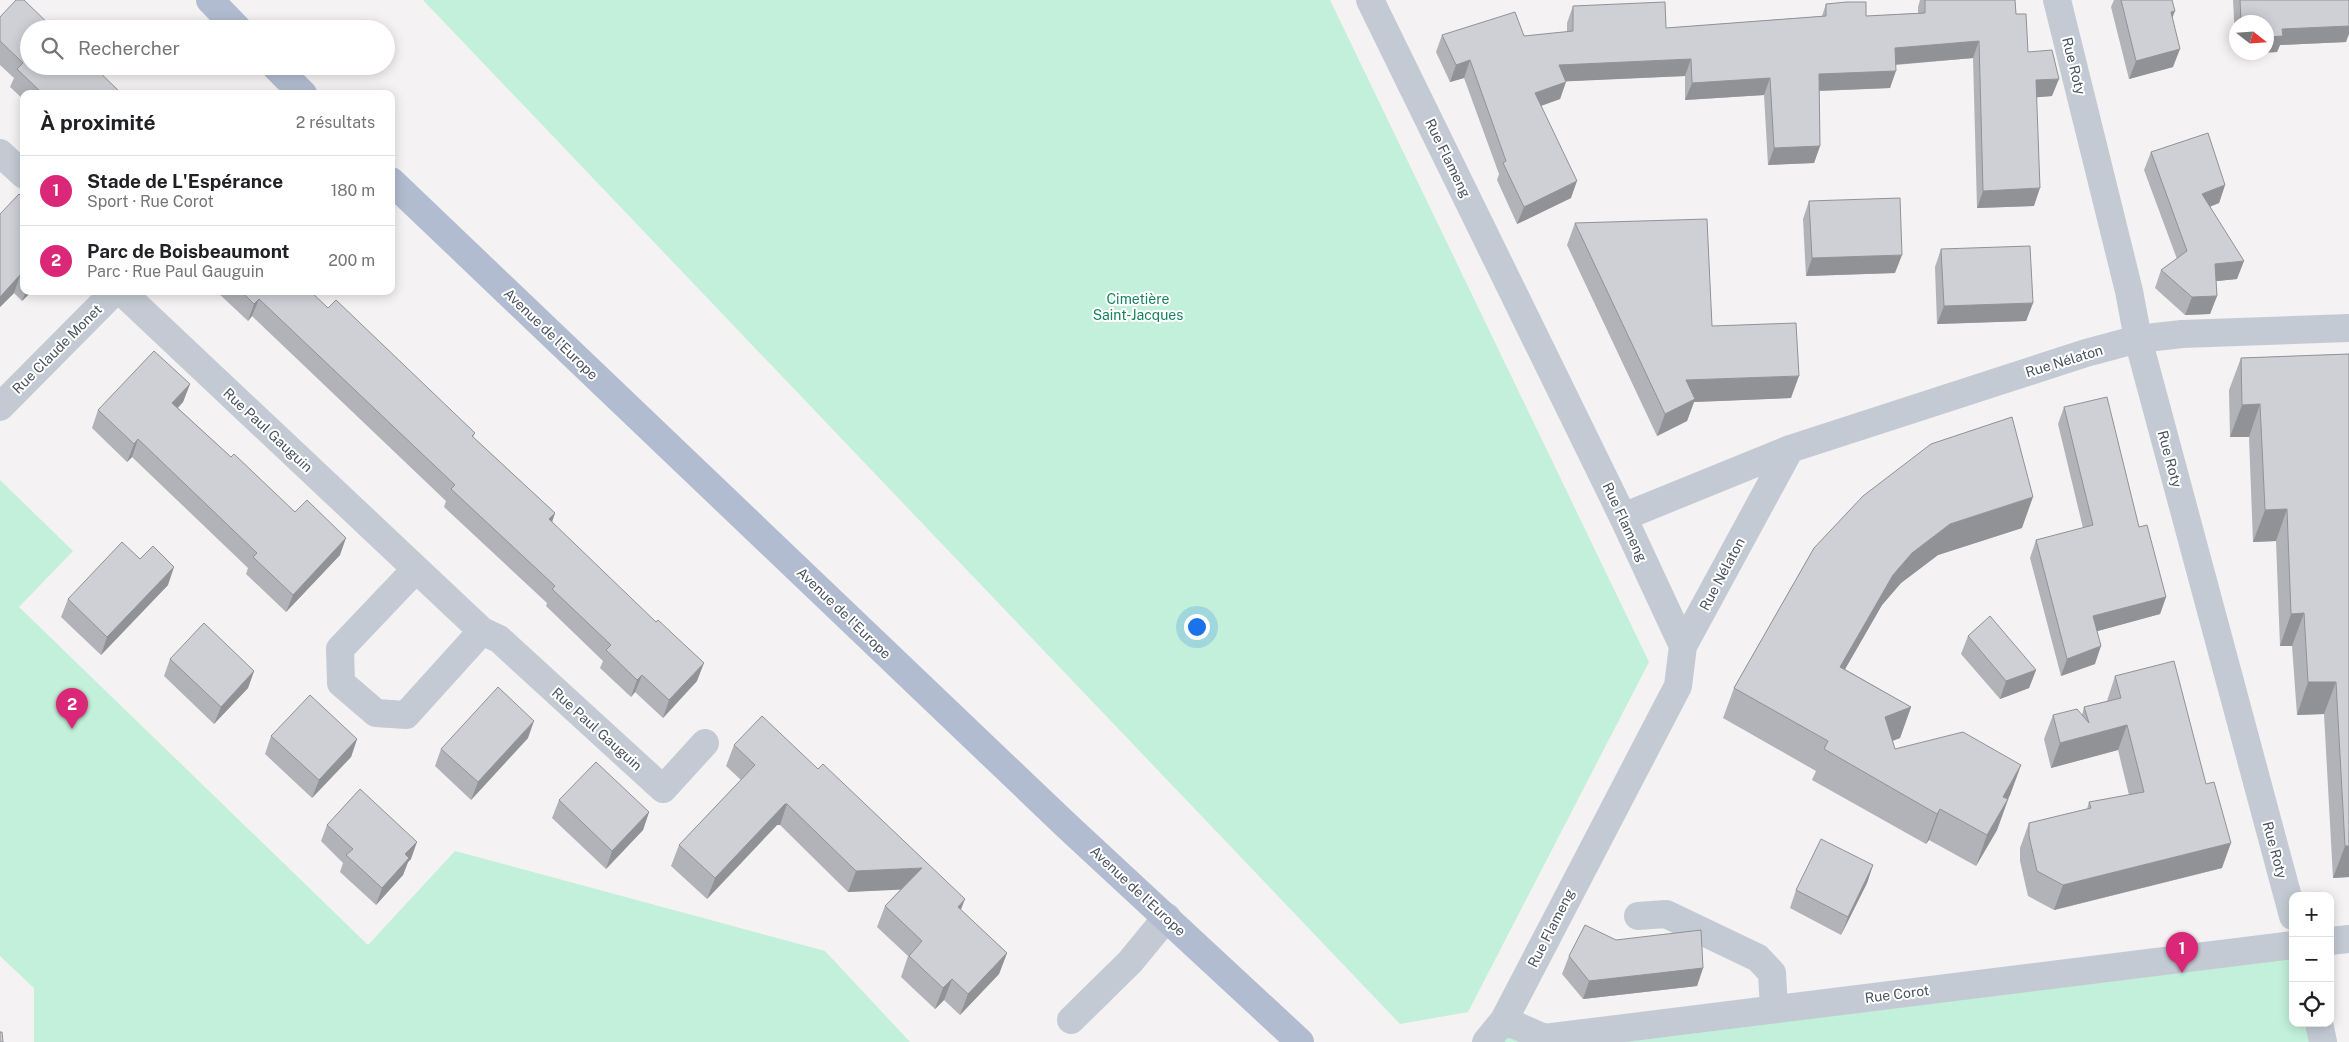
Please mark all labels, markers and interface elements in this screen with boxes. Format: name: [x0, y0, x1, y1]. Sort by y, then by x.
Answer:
north arrow: [2229, 15, 2274, 60]
search box: [20, 20, 395, 75]
icon: search: [38, 34, 66, 62]
street label: Rue Roty: [2059, 36, 2089, 97]
text: Rechercher: [78, 37, 180, 59]
text: À proximité: [40, 110, 156, 135]
text: 2 résultats: [296, 113, 375, 132]
street label: Rue Flameng: [1422, 116, 1474, 200]
text: Stade de L'Espérance: [87, 170, 283, 192]
text: 1: [53, 181, 59, 200]
text: 180 m: [331, 181, 375, 200]
text: Sport · Rue Corot: [87, 192, 214, 211]
text: Parc de Boisbeaumont: [87, 240, 289, 262]
text: 2: [51, 251, 61, 270]
text: 200 m: [328, 251, 375, 270]
text: Parc · Rue Paul Gauguin: [87, 262, 264, 281]
street label: Avenue de l'Europe: [501, 285, 601, 383]
park label: Cimetière Saint-Jacques: [1093, 291, 1183, 323]
street label: Rue Claude Monet: [9, 301, 105, 397]
street label: Rue Nélaton: [2023, 342, 2105, 380]
street label: Rue Paul Gauguin: [220, 385, 316, 475]
street label: Rue Roty: [2155, 429, 2185, 490]
street label: Rue Flameng: [1600, 480, 1650, 565]
street label: Rue Nélaton: [1696, 535, 1748, 613]
street label: Avenue de l'Europe: [794, 564, 894, 662]
your location: [1184, 614, 1210, 640]
street label: Rue Paul Gauguin: [549, 684, 645, 774]
pin: 2: [56, 688, 88, 729]
street label: Rue Roty: [2260, 820, 2290, 881]
street label: Avenue de l'Europe: [1087, 843, 1189, 939]
street label: Rue Flameng: [1524, 886, 1578, 970]
map controls: [2289, 892, 2334, 1027]
button: +: [2289, 892, 2334, 937]
pin: 1: [2166, 932, 2198, 973]
button: −: [2289, 937, 2334, 982]
street label: Rue Corot: [1864, 982, 1930, 1006]
button: locate: [2289, 982, 2334, 1027]

